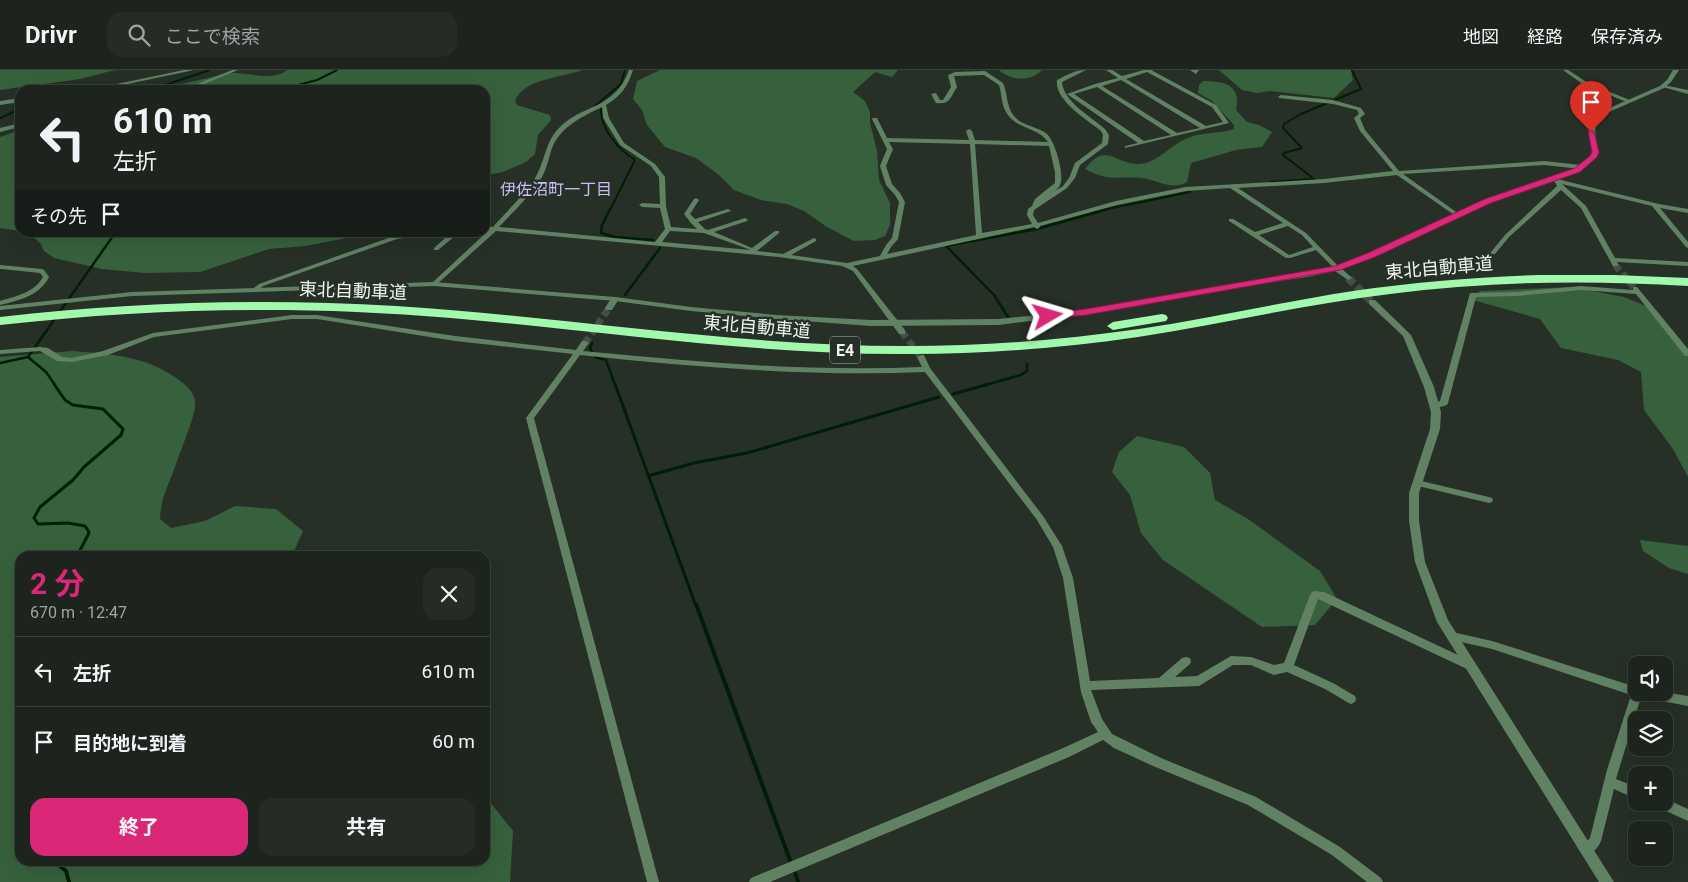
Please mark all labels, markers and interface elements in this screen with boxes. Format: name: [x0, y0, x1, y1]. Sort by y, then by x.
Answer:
search box: [107, 12, 457, 57]
text: Drivr: [25, 21, 77, 49]
icon: search: [125, 21, 153, 49]
text: ここで検索: [165, 25, 260, 48]
text: 地図: [1463, 26, 1499, 47]
text: 経路: [1527, 26, 1563, 47]
text: 保存済み: [1591, 26, 1663, 47]
pin: [1570, 81, 1612, 132]
icon: arrive: [1577, 88, 1605, 116]
text: 610 m: [113, 101, 212, 142]
icon: left: [30, 105, 95, 170]
text: 左折: [113, 149, 157, 174]
district label: 伊佐沼町一丁目: [500, 180, 612, 199]
icon: arrive: [97, 200, 125, 228]
text: その先: [30, 205, 87, 228]
street label: 東北自動車道: [1384, 252, 1494, 283]
street label: 東北自動車道: [299, 278, 407, 303]
position arrow: [1021, 289, 1073, 341]
street label: 東北自動車道: [702, 311, 812, 342]
road number: E4: [830, 336, 860, 364]
text: 2 分: [30, 566, 85, 601]
button: close: [423, 568, 475, 620]
text: 670 m · 12:47: [30, 603, 127, 622]
map controls: [1628, 656, 1673, 866]
button: sound: [1628, 656, 1673, 701]
icon: left: [30, 658, 58, 686]
text: 610 m: [422, 660, 475, 683]
text: 左折: [73, 662, 111, 685]
button: layers: [1628, 711, 1673, 756]
icon: arrive: [30, 728, 58, 756]
text: 60 m: [432, 730, 475, 753]
text: 目的地に到着: [73, 732, 187, 755]
button: +: [1628, 766, 1673, 811]
button: 終了: [30, 798, 248, 856]
button: 共有: [258, 798, 475, 856]
button: −: [1628, 821, 1673, 866]

